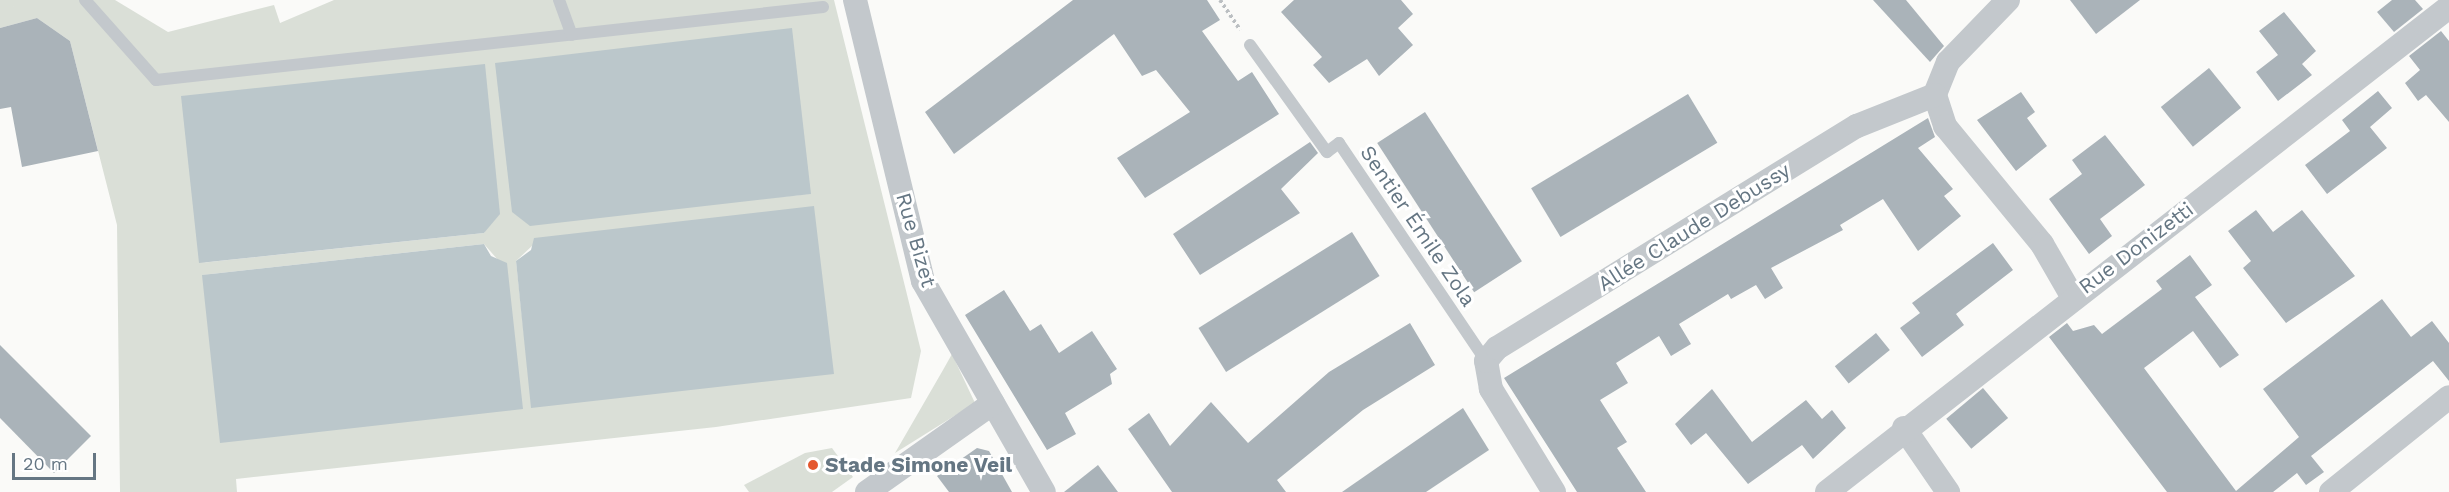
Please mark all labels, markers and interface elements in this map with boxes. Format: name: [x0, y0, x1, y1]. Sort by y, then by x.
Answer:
street label: Sentier Émile Zola: [1355, 141, 1481, 311]
street label: Allée Claude Debussy: [1593, 158, 1795, 296]
street label: Rue Bizet: [891, 190, 941, 290]
street label: Rue Donizetti: [2074, 197, 2198, 299]
scale bar: [15, 441, 99, 479]
place label: Stade Simone Veil: [825, 452, 1013, 478]
text: 20 m: [23, 453, 68, 474]
marker: Stade Simone Veil: [806, 458, 820, 472]

